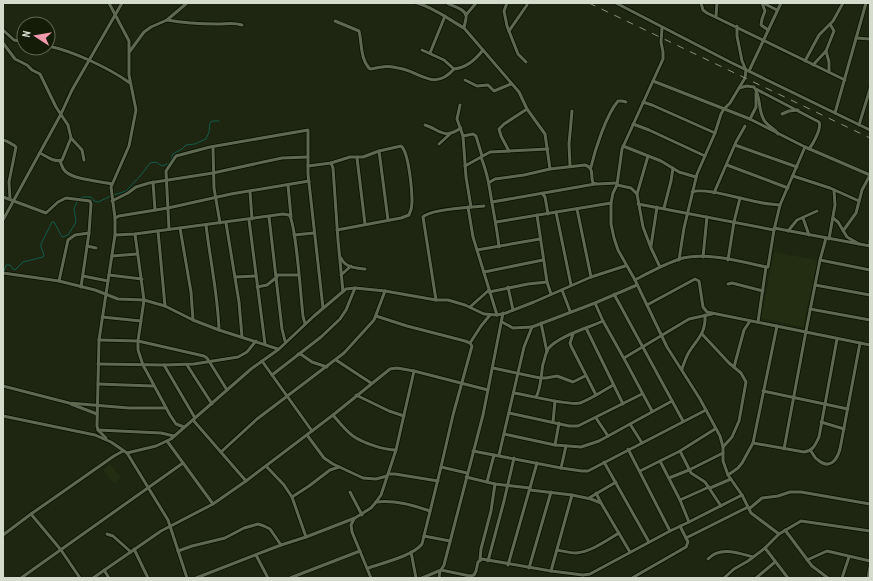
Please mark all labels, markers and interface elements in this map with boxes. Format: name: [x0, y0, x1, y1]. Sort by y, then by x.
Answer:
north arrow: [16, 16, 56, 56]
text: N: [19, 30, 34, 38]

